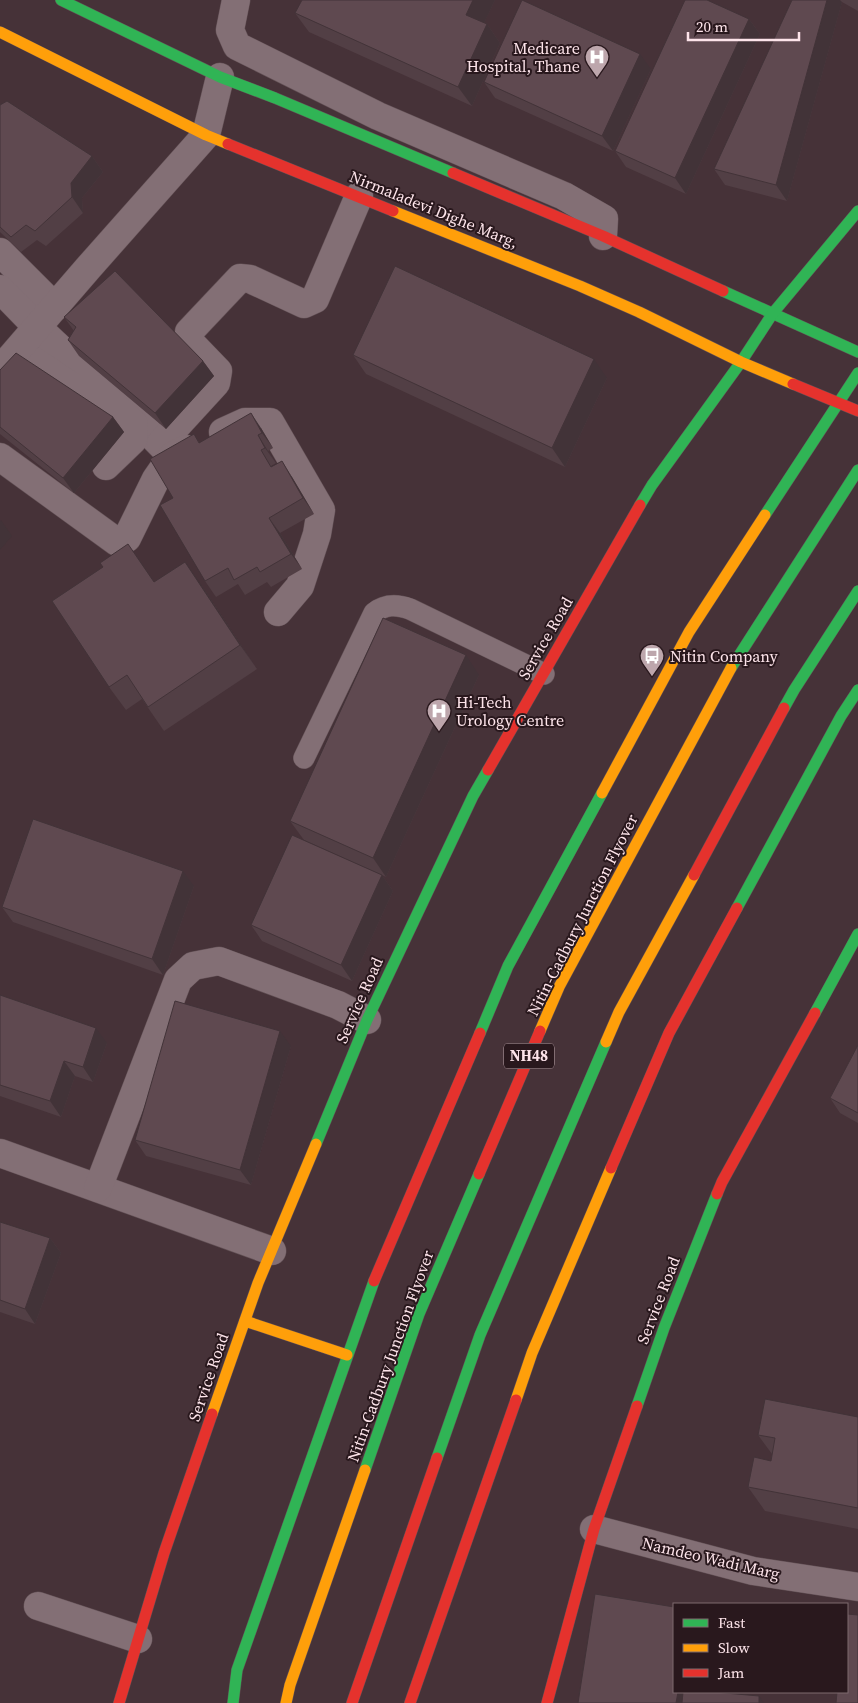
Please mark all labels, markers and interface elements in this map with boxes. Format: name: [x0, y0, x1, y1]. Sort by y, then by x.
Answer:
scale bar: [688, 10, 799, 42]
text: 20 m: [696, 16, 728, 37]
place label: Medicare Hospital, Thane: [467, 37, 580, 77]
hospital icon: Medicare Hospital, Thane: [584, 44, 610, 78]
street label: Nirmaladevi Dighe Marg,: [346, 165, 522, 253]
street label: Service Road: [512, 593, 578, 683]
bus stop icon: Nitin Company: [639, 643, 665, 677]
place label: Nitin Company: [670, 645, 779, 667]
place label: Hi-Tech Urology Centre: [456, 691, 564, 731]
hospital icon: Hi-Tech Urology Centre: [426, 698, 452, 732]
street label: Nitin-Cadbury Junction Flyover: [521, 810, 643, 1020]
street label: Service Road: [330, 953, 388, 1047]
road number: NH48: [504, 1044, 554, 1068]
street label: Nitin-Cadbury Junction Flyover: [341, 1247, 439, 1465]
street label: Service Road: [631, 1253, 685, 1347]
street label: Service Road: [183, 1330, 233, 1424]
street label: Namdeo Wadi Marg: [640, 1531, 782, 1585]
legend: [673, 1603, 848, 1693]
text: Fast: [718, 1612, 745, 1633]
text: Slow: [718, 1637, 750, 1658]
text: Jam: [717, 1662, 745, 1683]

